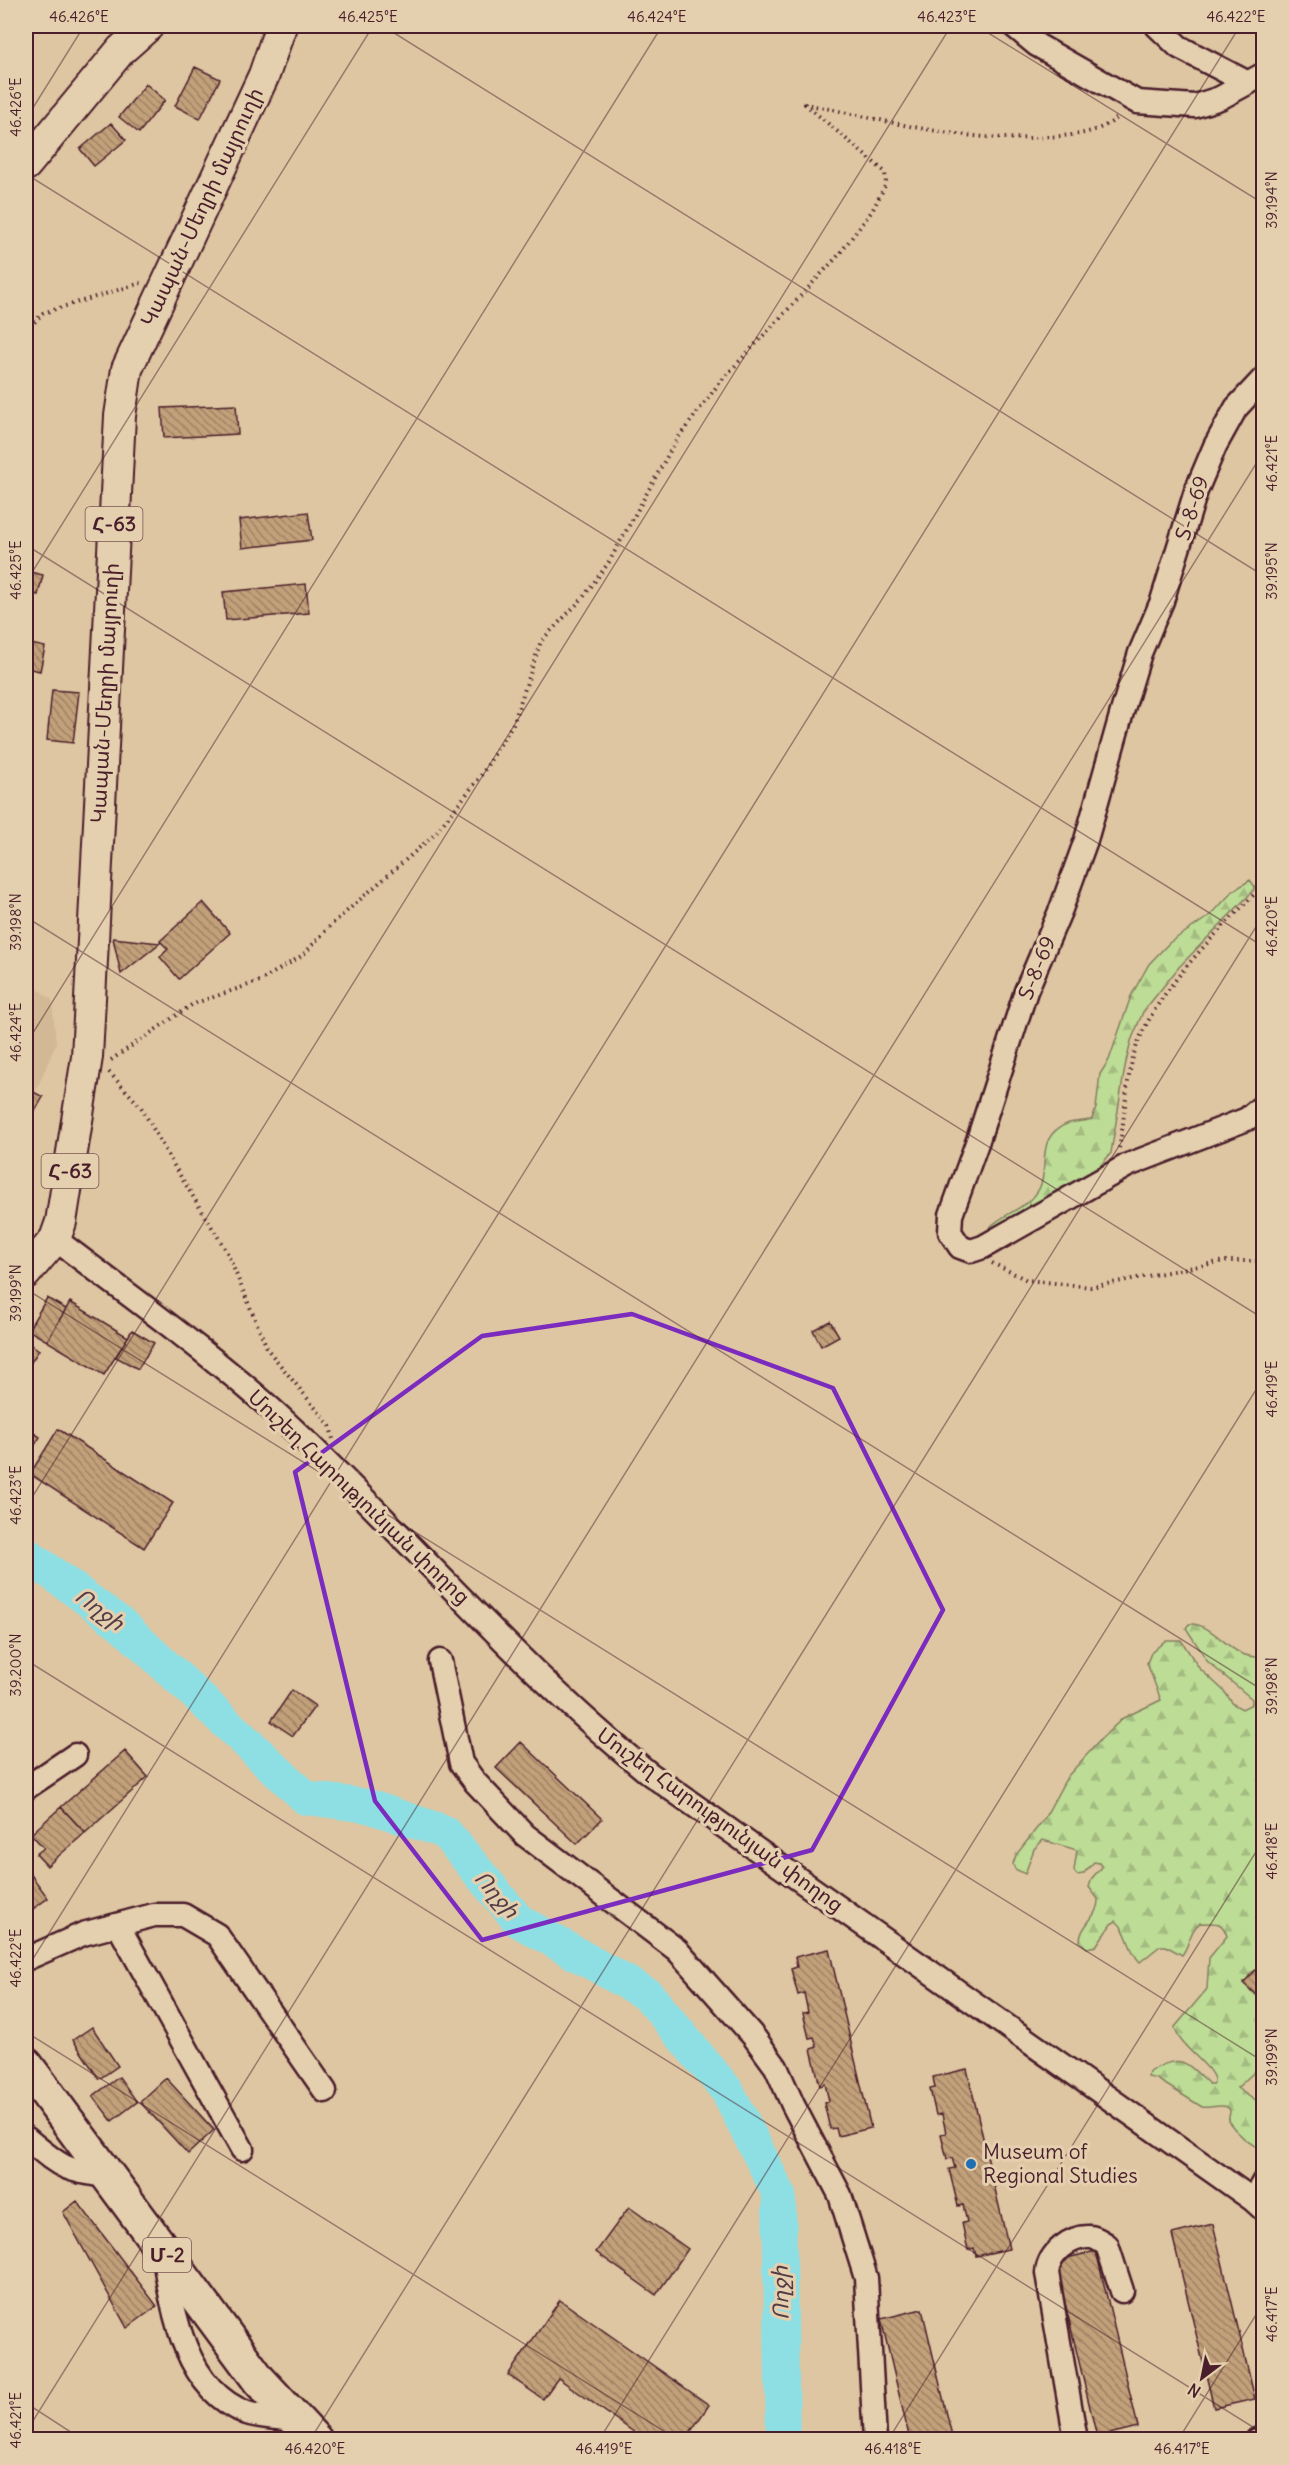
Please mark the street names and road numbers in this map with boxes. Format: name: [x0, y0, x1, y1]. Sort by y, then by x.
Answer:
street label: Կապան-Մեղրի մայրուղի: [134, 83, 269, 331]
street label: Տ-8-69: [1168, 472, 1215, 544]
road number: Հ-63: [86, 507, 142, 541]
street label: Կապան-Մեղրի մայրուղի: [84, 562, 125, 824]
street label: Տ-8-69: [1012, 932, 1061, 1004]
road number: Հ-63: [42, 1154, 98, 1188]
street label: Մուշեղ Հարությունյան փողոց: [243, 1383, 476, 1610]
street label: Մուշեղ Հարությունյան փողոց: [592, 1721, 849, 1918]
road number: Մ-2: [143, 2238, 191, 2272]

